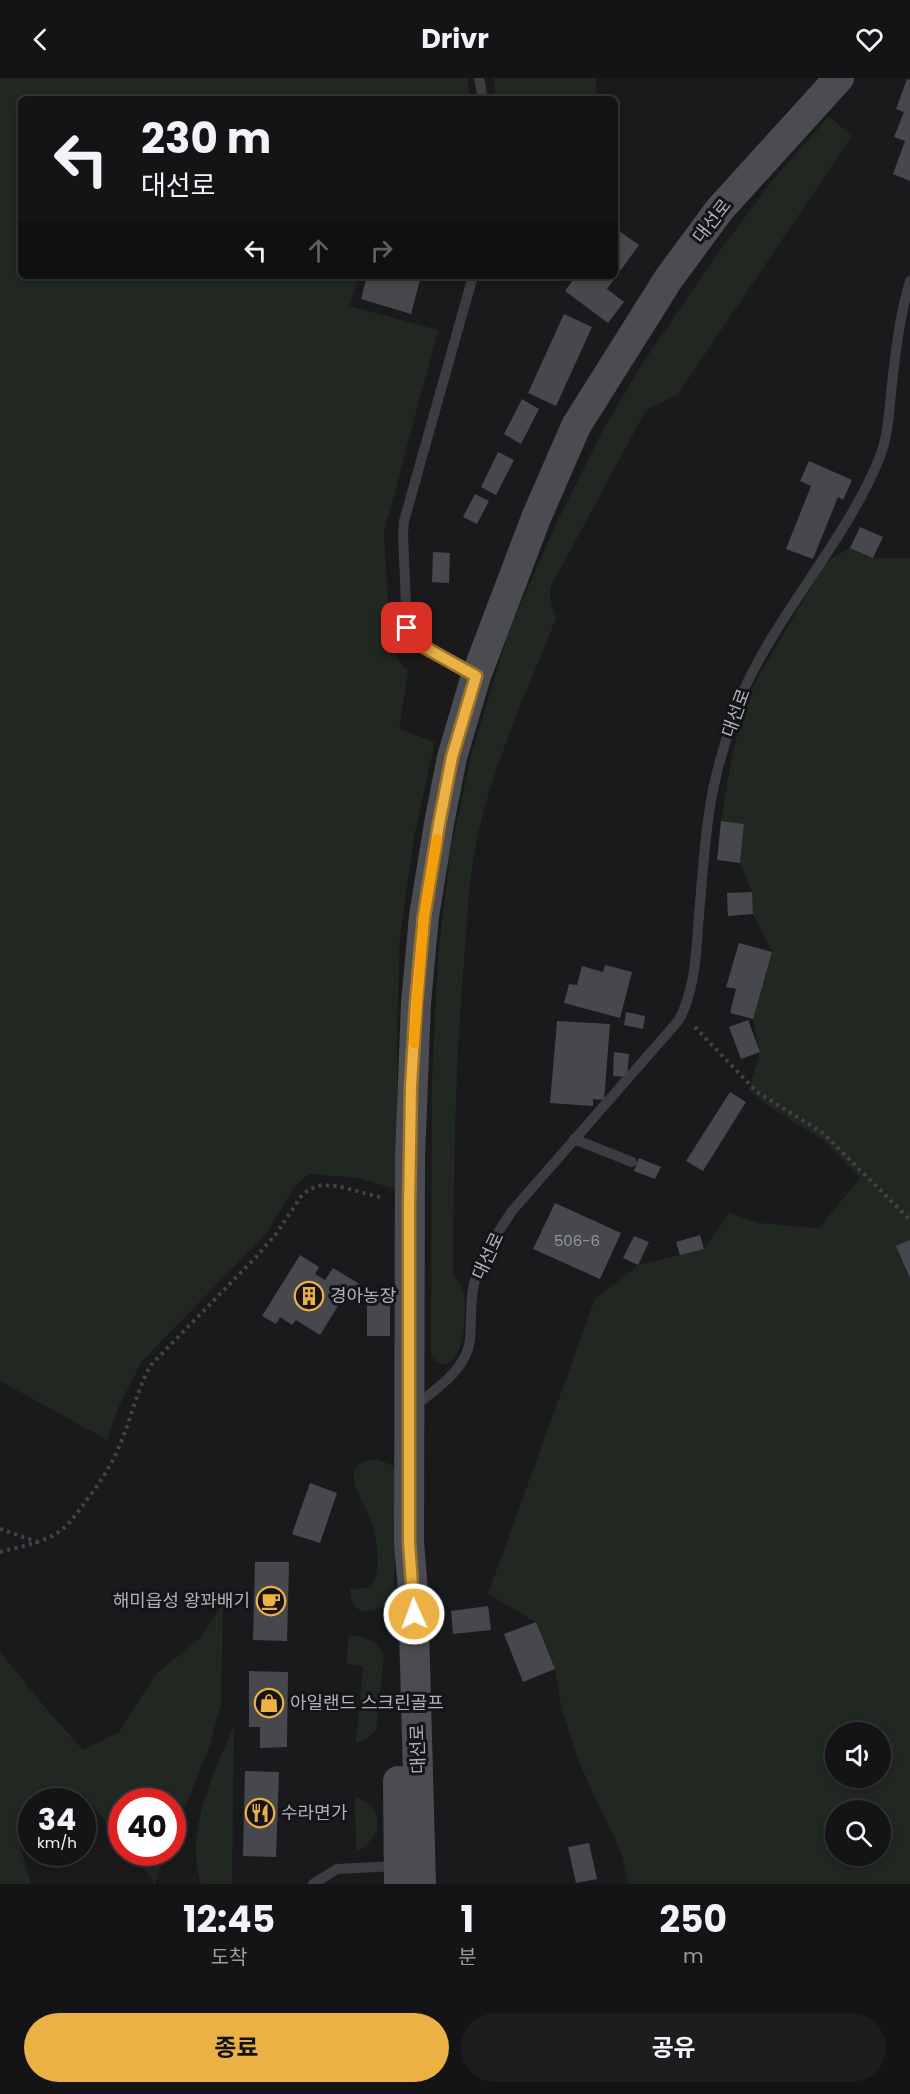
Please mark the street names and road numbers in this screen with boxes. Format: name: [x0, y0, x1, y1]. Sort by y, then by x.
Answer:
street label: 대선로: [686, 193, 737, 248]
street label: 대선로: [715, 685, 756, 740]
street label: 대선로: [466, 1228, 509, 1284]
street label: 대선로: [404, 1724, 431, 1774]

